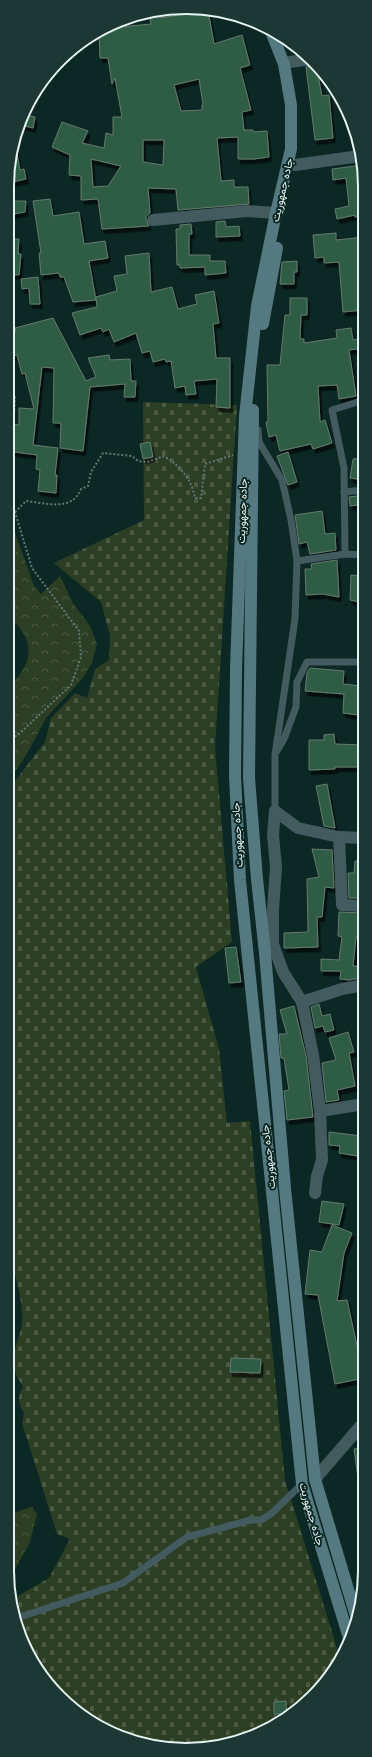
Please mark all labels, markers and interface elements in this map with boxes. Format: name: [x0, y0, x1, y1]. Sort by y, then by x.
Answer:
street label: جاده جمهوریت: [268, 157, 296, 223]
street label: جاده جمهوریت: [234, 478, 250, 544]
street label: جاده جمهوریت: [228, 802, 246, 868]
street label: جاده جمهوریت: [258, 1124, 278, 1190]
street label: جاده جمهوریت: [296, 1481, 328, 1547]

